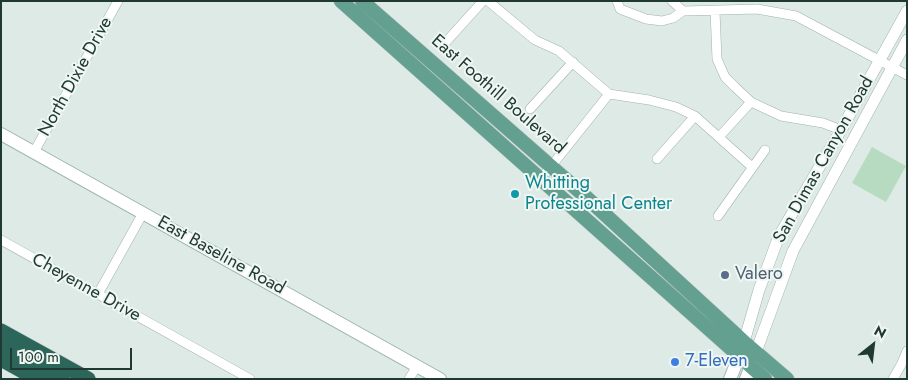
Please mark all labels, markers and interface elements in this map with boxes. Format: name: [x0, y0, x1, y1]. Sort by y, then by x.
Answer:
street label: North Dixie Drive: [34, 14, 118, 140]
street label: East Foothill Boulevard: [426, 31, 570, 159]
street label: San Dimas Canyon Road: [769, 73, 879, 247]
place label: Whitting Professional Center: [525, 173, 672, 215]
marker: Whitting Professional Center: [509, 188, 521, 200]
street label: East Baseline Road: [153, 212, 289, 300]
street label: Cheyenne Drive: [28, 249, 144, 327]
place label: Valero: [735, 264, 783, 286]
marker: Valero: [719, 269, 731, 281]
north arrow: [848, 320, 898, 370]
text: N: [871, 320, 890, 343]
scale bar: [12, 338, 135, 370]
text: 100 m: [18, 346, 59, 368]
place label: 7-Eleven: [685, 351, 748, 373]
marker: 7-Eleven: [669, 356, 681, 368]

